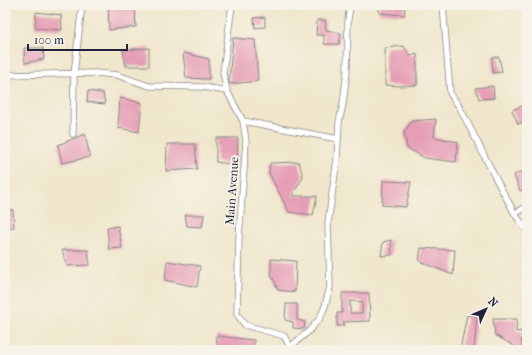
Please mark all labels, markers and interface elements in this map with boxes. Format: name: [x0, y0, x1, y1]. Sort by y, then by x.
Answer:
scale bar: [28, 26, 127, 52]
text: 100 m: [34, 33, 64, 47]
street label: Main Avenue: [223, 156, 241, 226]
north arrow: [466, 289, 506, 329]
text: N: [485, 295, 501, 310]

